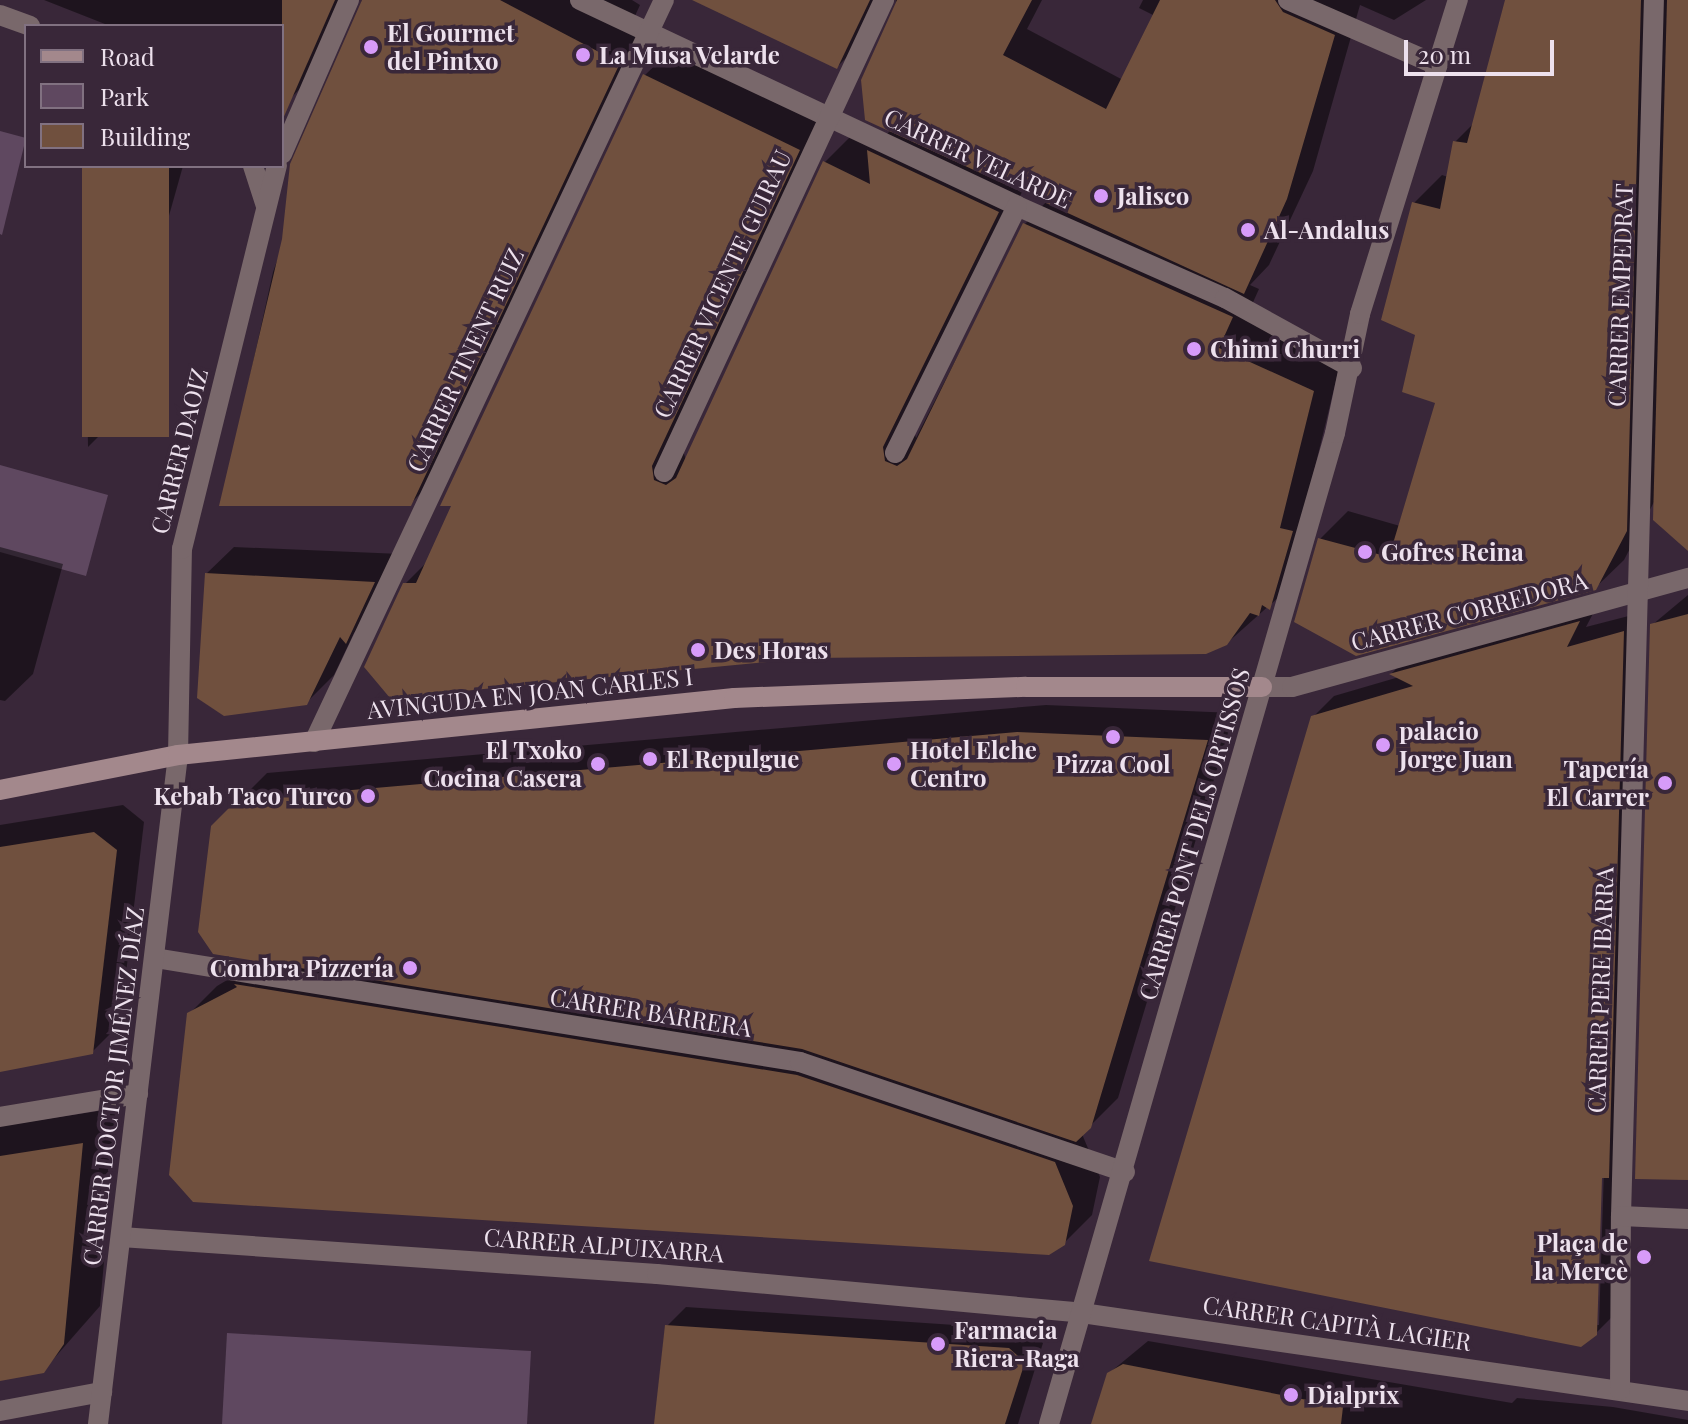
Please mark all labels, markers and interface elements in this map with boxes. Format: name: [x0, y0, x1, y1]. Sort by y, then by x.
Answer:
place label: El Gourmet del Pintxo: [387, 19, 514, 75]
legend: [24, 24, 284, 168]
scale bar: [1408, 24, 1558, 74]
marker: El Gourmet del Pintxo: [362, 38, 380, 56]
text: 20 m: [1418, 38, 1471, 70]
text: Road: [100, 40, 155, 72]
place label: La Musa Velarde: [599, 41, 781, 69]
marker: La Musa Velarde: [574, 46, 592, 64]
text: Park: [100, 80, 149, 112]
street label: CARRER VELARDE: [879, 102, 1077, 214]
text: Building: [100, 120, 190, 152]
street label: CARRER VICENTE GUIRAU: [647, 145, 797, 423]
place label: Jalisco: [1117, 182, 1189, 210]
street label: CARRER EMPEDRAT: [1602, 183, 1638, 407]
marker: Jalisco: [1092, 187, 1110, 205]
place label: Al-Andalus: [1264, 216, 1389, 244]
marker: Al-Andalus: [1239, 221, 1257, 239]
street label: CARRER TINENT RUIZ: [400, 243, 530, 477]
place label: Chimi Churri: [1210, 335, 1360, 363]
marker: Chimi Churri: [1185, 340, 1203, 358]
street label: CARRER DAOIZ: [144, 365, 214, 537]
place label: Gofres Reina: [1381, 538, 1524, 566]
marker: Gofres Reina: [1356, 543, 1374, 561]
street label: CARRER CORREDORA: [1348, 566, 1590, 656]
place label: Des Horas: [714, 636, 828, 664]
marker: Des Horas: [689, 641, 707, 659]
street label: AVINGUDA EN JOAN CARLES I: [366, 662, 694, 724]
street label: CARRER PONT DELS ORTISSOS: [1133, 664, 1255, 1004]
place label: palacio Jorge Juan: [1399, 717, 1513, 773]
marker: Pizza Cool: [1104, 728, 1122, 746]
place label: El Txoko Cocina Casera: [423, 736, 582, 792]
place label: Hotel Elche Centro: [910, 736, 1037, 792]
marker: palacio Jorge Juan: [1374, 736, 1392, 754]
place label: El Repulgue: [666, 745, 799, 773]
marker: El Repulgue: [641, 750, 659, 768]
place label: Pizza Cool: [1056, 750, 1170, 778]
marker: El Txoko Cocina Casera: [589, 755, 607, 773]
marker: Hotel Elche Centro: [885, 755, 903, 773]
place label: Tapería El Carrer: [1546, 755, 1649, 811]
marker: Tapería El Carrer: [1656, 774, 1674, 792]
place label: Kebab Taco Turco: [152, 782, 352, 810]
marker: Kebab Taco Turco: [359, 787, 377, 805]
street label: CARRER PERE IBARRA: [1581, 866, 1619, 1114]
street label: CARRER DOCTOR JIMÉNEZ DÍAZ: [77, 905, 149, 1267]
place label: Combra Pizzería: [210, 954, 394, 982]
marker: Combra Pizzería: [401, 959, 419, 977]
street label: CARRER BARRERA: [548, 982, 754, 1042]
street label: CARRER ALPUIXARRA: [482, 1222, 726, 1268]
place label: Plaça de la Mercè: [1534, 1229, 1628, 1285]
marker: Plaça de la Mercè: [1635, 1248, 1653, 1266]
street label: CARRER CAPITÀ LAGIER: [1201, 1290, 1473, 1356]
place label: Farmacia Riera-Raga: [954, 1316, 1080, 1372]
marker: Farmacia Riera-Raga: [929, 1335, 947, 1353]
place label: Dialprix: [1307, 1381, 1399, 1409]
marker: Dialprix: [1282, 1386, 1300, 1404]

